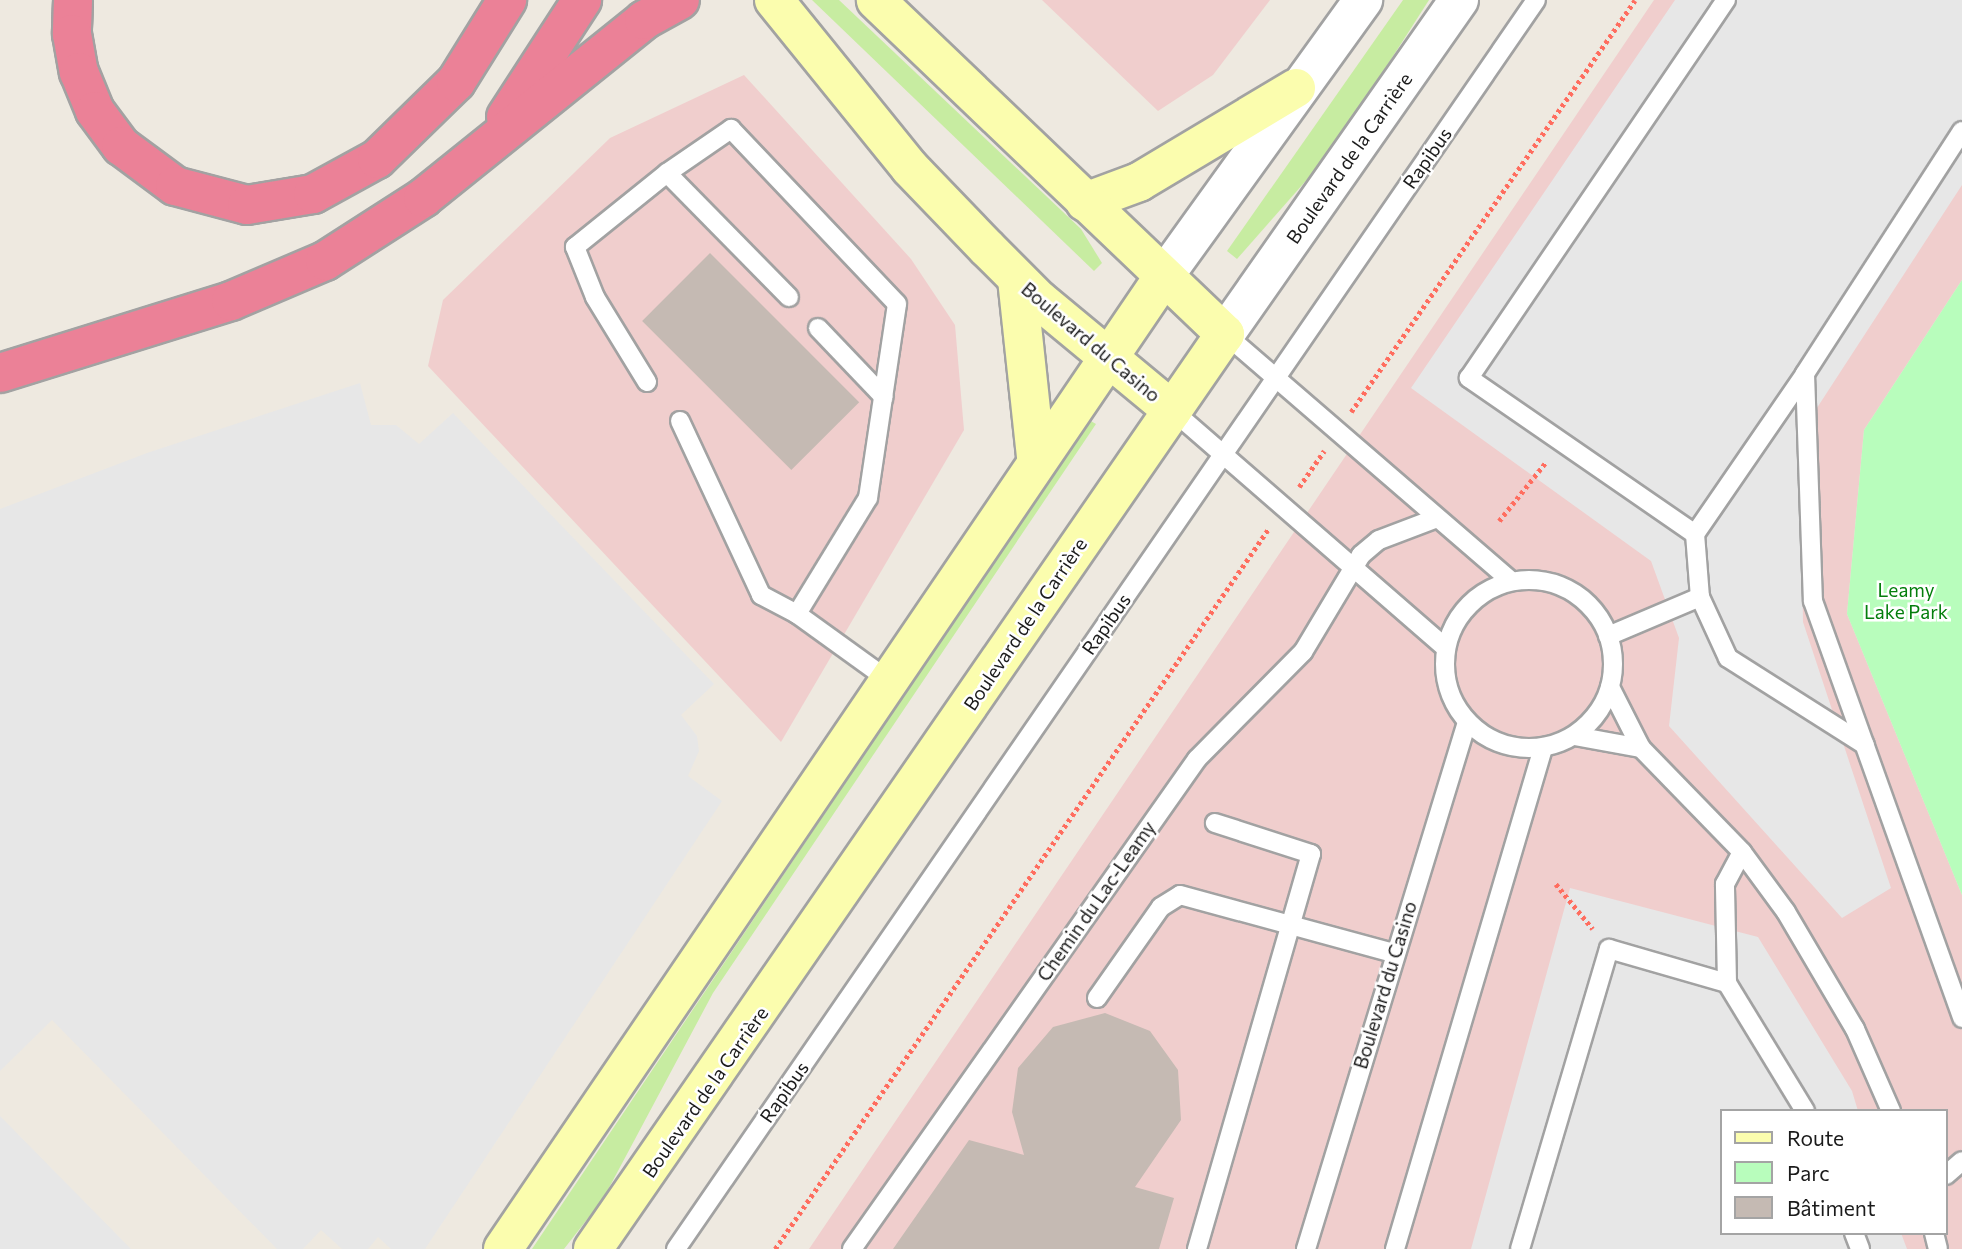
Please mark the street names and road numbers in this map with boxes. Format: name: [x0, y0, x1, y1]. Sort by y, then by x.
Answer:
street label: Boulevard de la Carrière: [1281, 68, 1417, 248]
street label: Rapibus: [1398, 123, 1456, 193]
street label: Boulevard du Casino: [1017, 277, 1165, 407]
street label: Boulevard de la Carrière: [959, 533, 1091, 715]
street label: Rapibus: [1077, 589, 1135, 659]
street label: Chemin du Lac-Leamy: [1032, 816, 1160, 986]
street label: Boulevard du Casino: [1349, 898, 1421, 1072]
street label: Boulevard de la Carrière: [637, 1002, 773, 1182]
street label: Rapibus: [755, 1057, 813, 1127]

